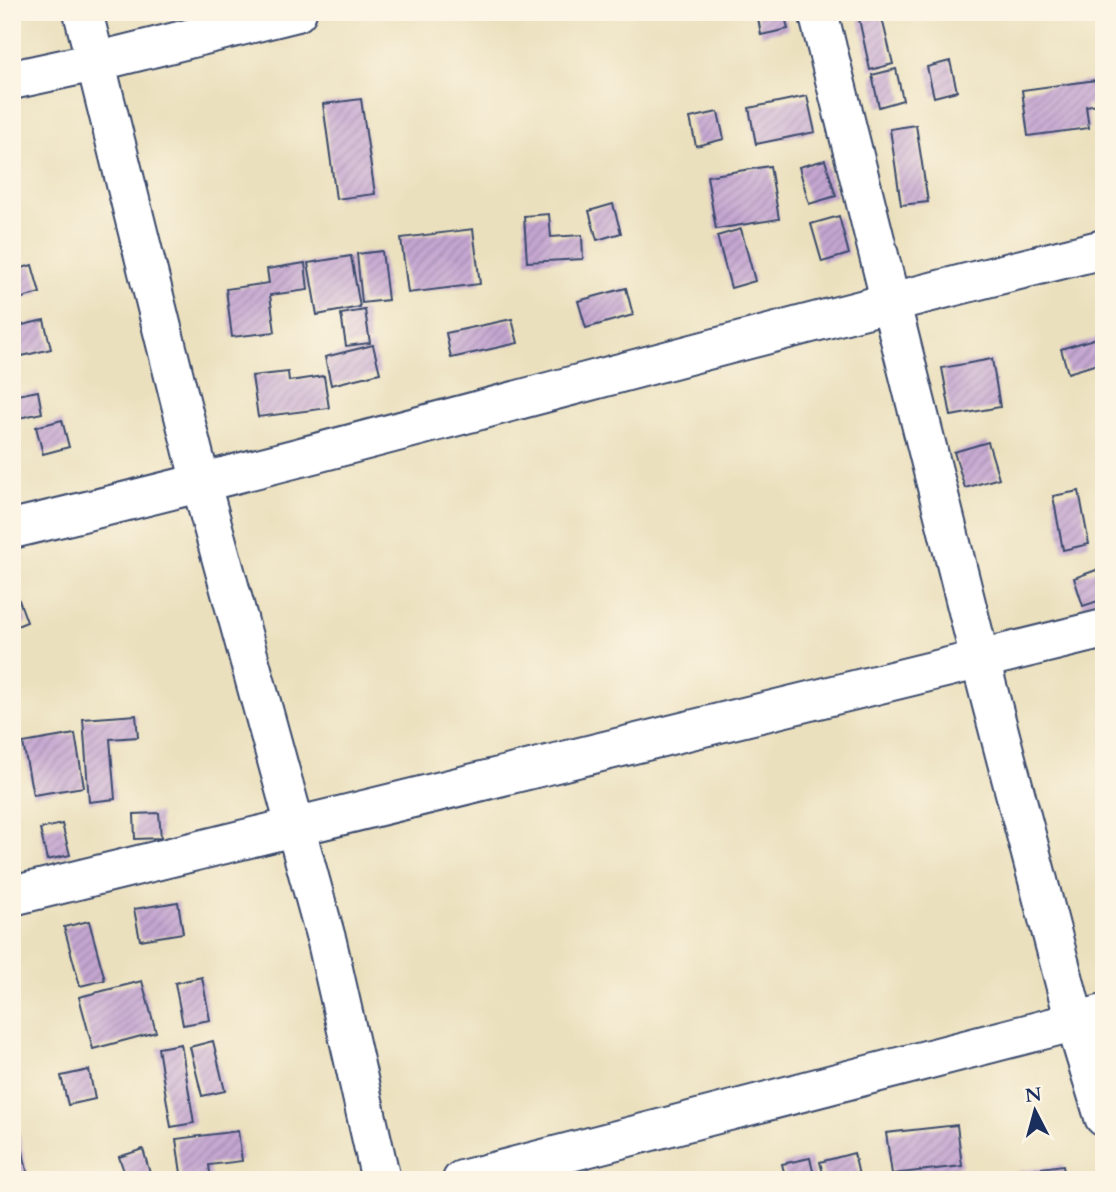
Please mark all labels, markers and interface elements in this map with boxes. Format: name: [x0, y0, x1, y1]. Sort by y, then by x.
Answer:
north arrow: [1000, 1076, 1070, 1146]
text: N: [1024, 1081, 1043, 1109]

